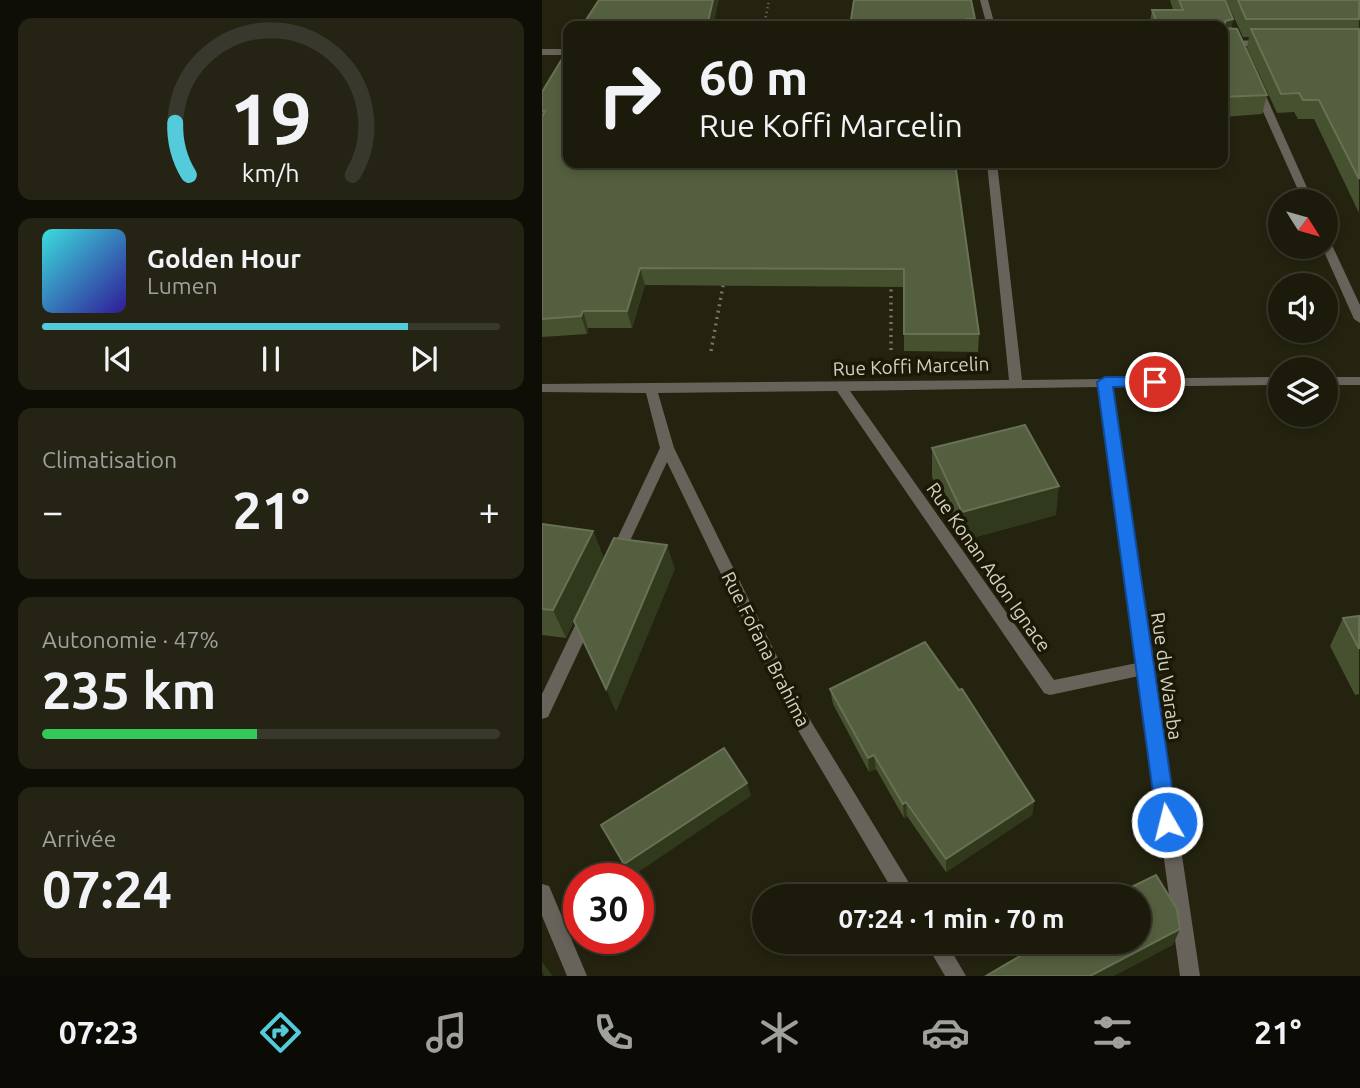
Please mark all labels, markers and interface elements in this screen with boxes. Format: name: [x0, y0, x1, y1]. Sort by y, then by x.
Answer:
icon: right: [584, 49, 675, 140]
text: 60 m: [699, 49, 808, 104]
text: 19: [230, 77, 312, 159]
text: Rue Koffi Marcelin: [699, 107, 963, 143]
text: km/h: [242, 159, 300, 187]
north arrow: [1268, 189, 1338, 259]
map controls: [1268, 189, 1338, 427]
text: Golden Hour: [147, 244, 301, 273]
text: Lumen: [147, 273, 218, 298]
button: sound: [1268, 273, 1338, 343]
icon: previous: [99, 340, 137, 378]
icon: pause: [252, 340, 290, 378]
icon: next: [405, 340, 443, 378]
street label: Rue Koffi Marcelin: [832, 352, 990, 380]
pin: [1125, 352, 1185, 412]
button: layers: [1268, 357, 1338, 427]
icon: arrive: [1136, 363, 1174, 401]
text: Climatisation: [42, 447, 177, 472]
street label: Rue Konan Adon Ignace: [922, 478, 1056, 656]
text: 21°: [232, 481, 310, 539]
text: −: [42, 490, 63, 532]
text: +: [479, 490, 500, 532]
street label: Rue Fofana Brahima: [717, 568, 815, 730]
street label: Rue du Waraba: [1147, 611, 1187, 741]
text: Autonomie · 47%: [42, 627, 219, 652]
text: 235 km: [42, 661, 216, 719]
position arrow: [1130, 785, 1204, 859]
text: Arrivée: [42, 826, 117, 851]
text: 07:24: [42, 860, 172, 918]
speed limit sign: 30: [563, 863, 654, 954]
text: 07:24 · 1 min · 70 m: [838, 904, 1065, 933]
icon: directions: [256, 1008, 305, 1057]
icon: music: [422, 1008, 471, 1057]
icon: phone: [589, 1008, 638, 1057]
icon: climate: [755, 1008, 804, 1057]
icon: car: [921, 1008, 970, 1057]
icon: filters: [1088, 1008, 1137, 1057]
text: 07:23: [59, 1014, 139, 1050]
text: 21°: [1254, 1014, 1301, 1050]

